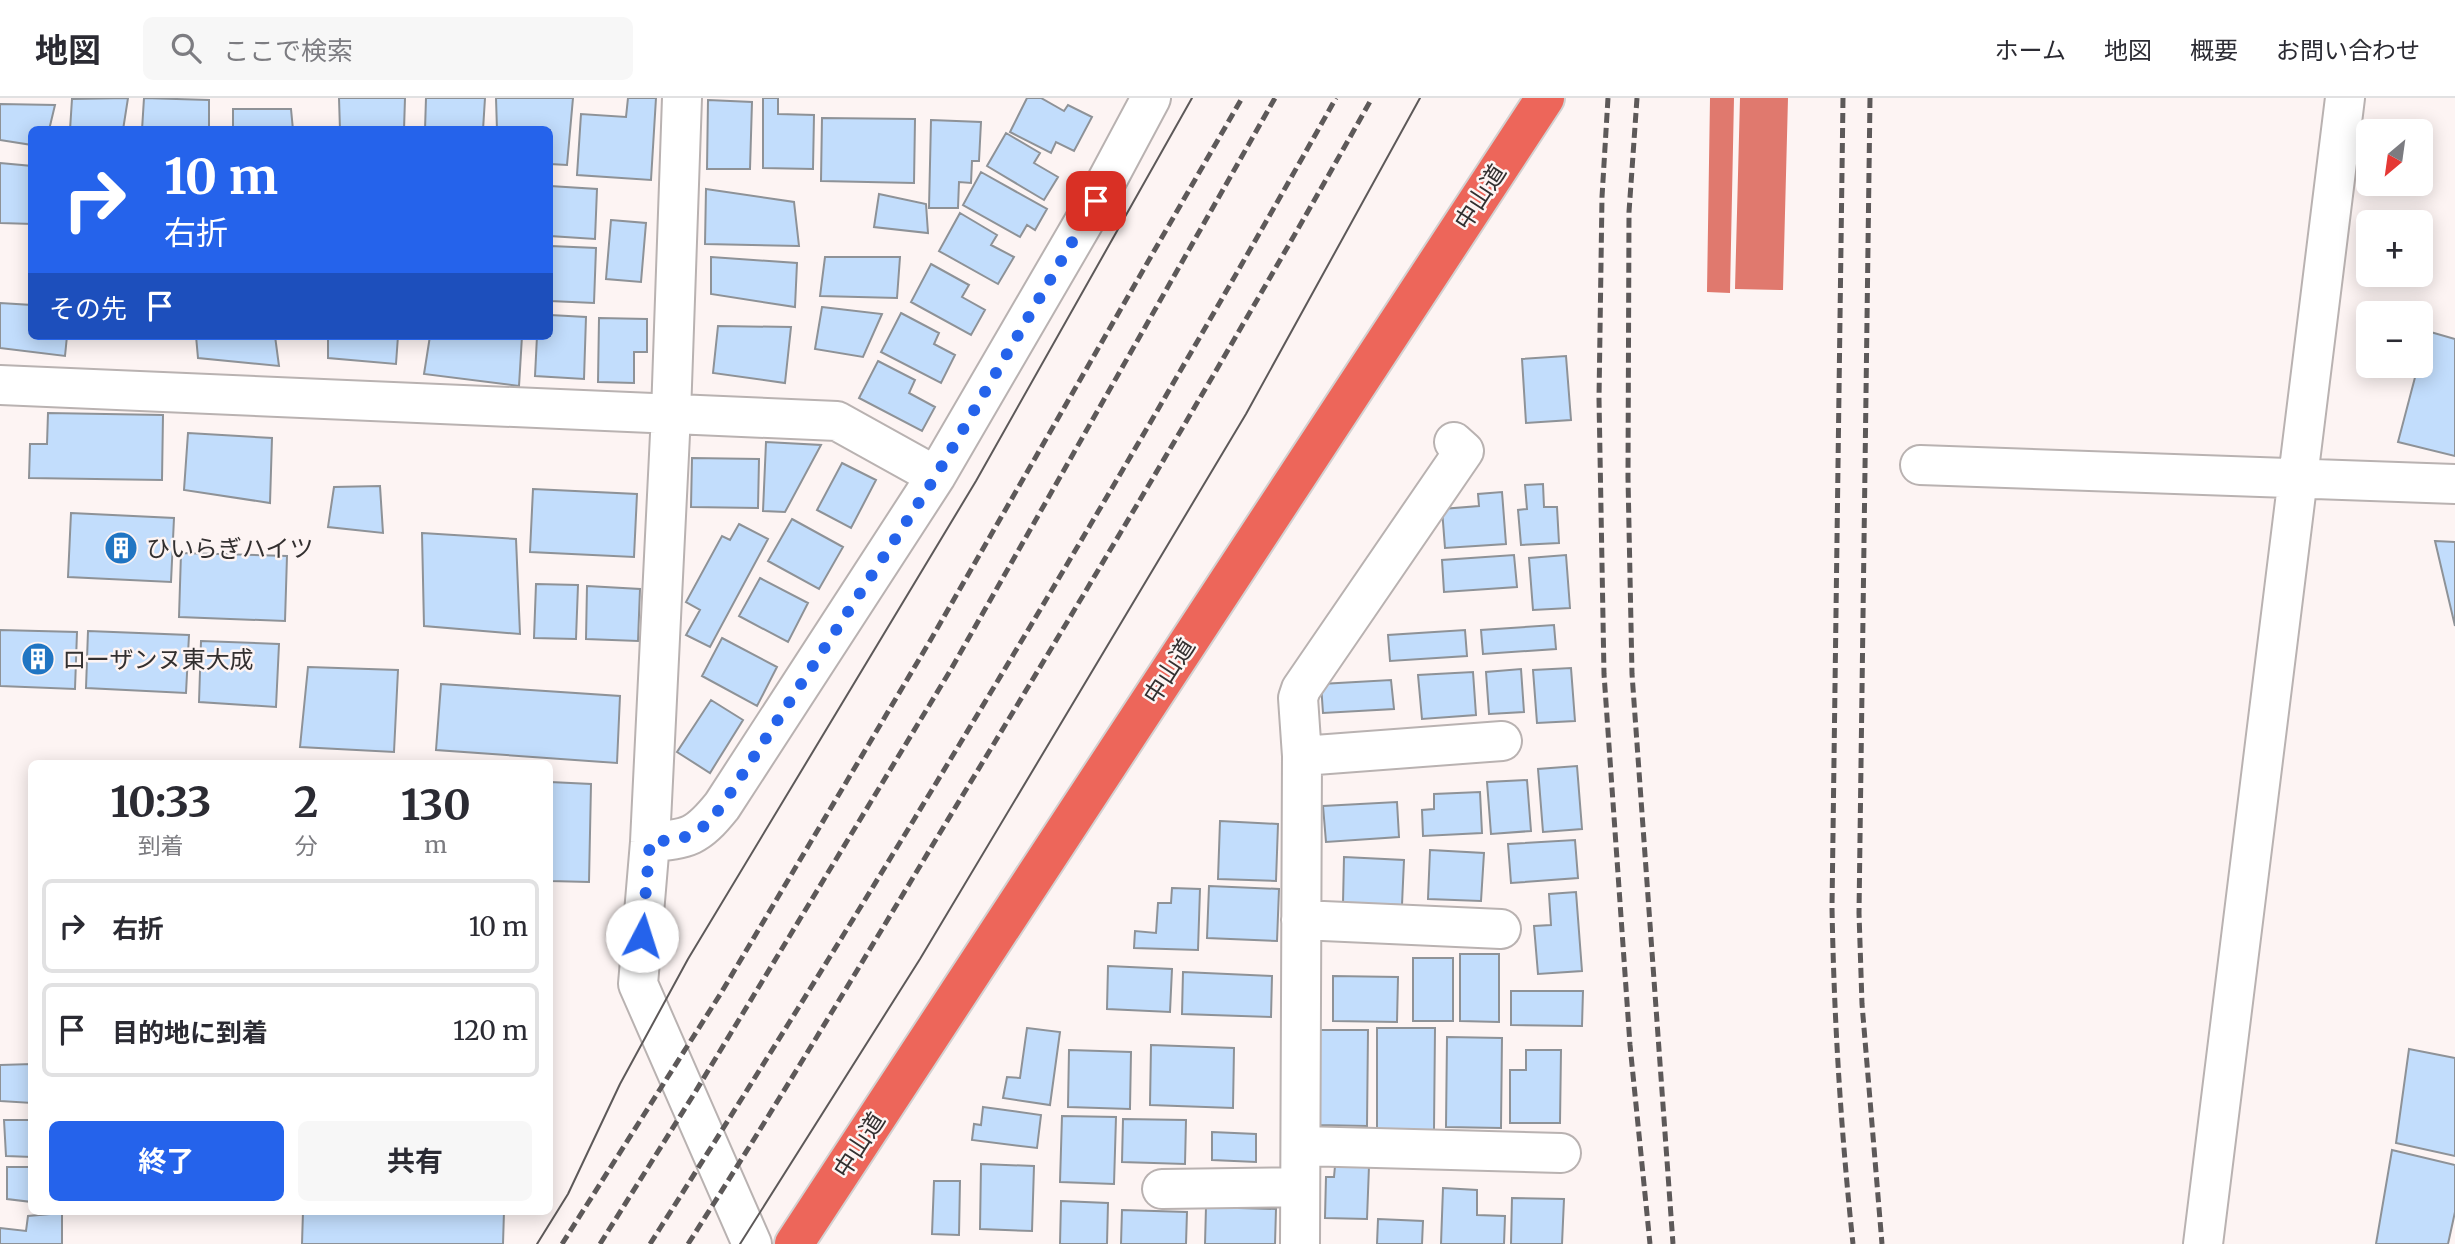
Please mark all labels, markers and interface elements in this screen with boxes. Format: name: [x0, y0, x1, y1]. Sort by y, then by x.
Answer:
search box: [143, 17, 633, 80]
icon: search: [167, 29, 205, 67]
text: 地図: [35, 30, 101, 71]
text: ここで検索: [223, 34, 353, 67]
text: ホーム: [1995, 35, 2066, 66]
text: 地図: [2104, 35, 2152, 66]
text: 概要: [2190, 35, 2238, 66]
text: お問い合わせ: [2276, 35, 2420, 66]
north arrow: [2356, 119, 2432, 196]
map controls: [2356, 119, 2433, 378]
text: 10 m: [164, 146, 278, 207]
icon: right: [49, 154, 140, 245]
street label: 中山道: [1447, 158, 1513, 236]
pin: [1066, 171, 1126, 231]
icon: arrive: [1077, 182, 1115, 220]
button: +: [2356, 210, 2433, 287]
text: 右折: [164, 213, 228, 253]
icon: arrive: [141, 287, 179, 325]
text: その先: [49, 292, 127, 325]
button: −: [2356, 301, 2433, 378]
building icon: ひいらぎハイツ: [102, 529, 140, 567]
place label: ひいらぎハイツ: [146, 533, 314, 564]
street label: 中山道: [1136, 632, 1202, 710]
building icon: ローザンヌ東大成: [19, 640, 57, 678]
place label: ローザンヌ東大成: [62, 644, 254, 675]
text: 10:33: [110, 776, 211, 828]
text: 2: [294, 776, 318, 828]
text: 130: [401, 779, 471, 831]
text: m: [424, 830, 447, 859]
text: 到着: [138, 831, 184, 860]
text: 分: [295, 831, 318, 860]
position arrow: [605, 899, 679, 973]
icon: right: [53, 907, 91, 945]
text: 10 m: [469, 910, 528, 943]
text: 右折: [112, 912, 164, 945]
icon: arrive: [53, 1011, 91, 1049]
text: 120 m: [453, 1014, 528, 1047]
text: 目的地に到着: [112, 1016, 268, 1049]
street label: 中山道: [826, 1106, 892, 1184]
button: 終了: [49, 1121, 284, 1201]
button: 共有: [298, 1121, 532, 1201]

